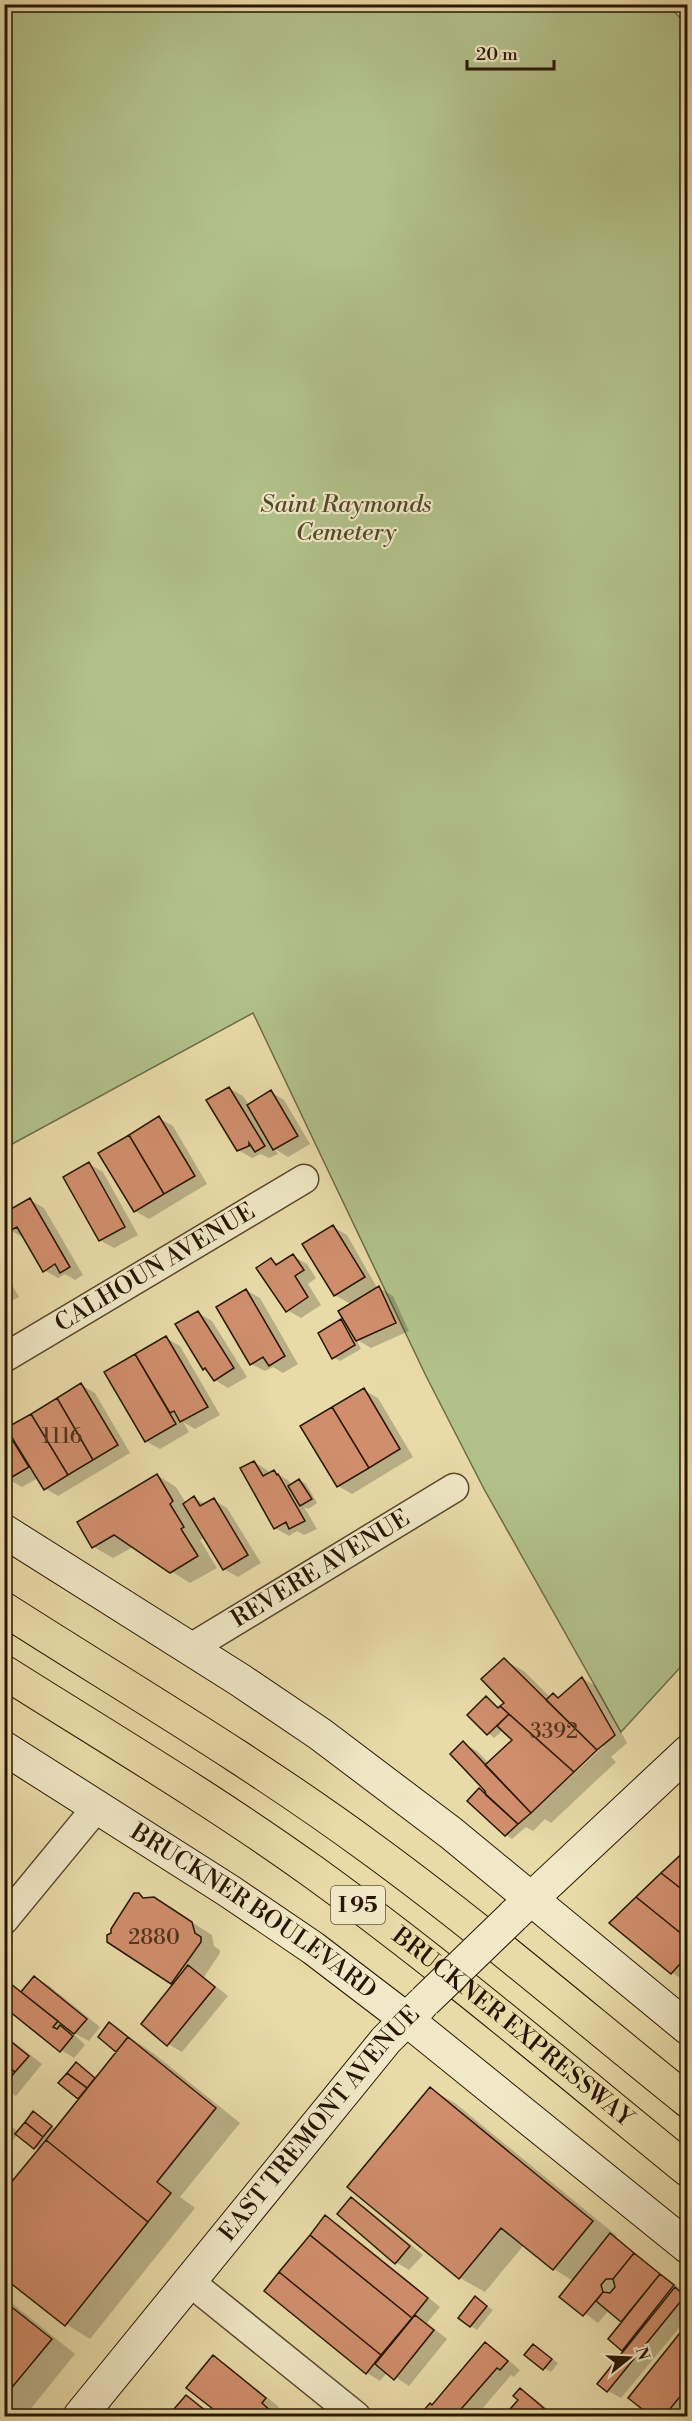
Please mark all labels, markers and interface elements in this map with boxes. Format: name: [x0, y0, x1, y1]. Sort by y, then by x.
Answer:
scale bar: [467, 33, 554, 71]
text: 20 m: [476, 43, 518, 66]
park label: Saint Raymonds Cemetery: [260, 490, 432, 548]
street label: CALHOUN AVENUE: [50, 1197, 261, 1339]
house number: 1116: [42, 1424, 83, 1450]
street label: REVERE AVENUE: [226, 1503, 415, 1635]
house number: 3392: [530, 1719, 578, 1745]
street label: BRUCKNER BOULEVARD: [124, 1817, 382, 2006]
road number: I 95: [331, 1886, 385, 1924]
street label: BRUCKNER EXPRESSWAY: [385, 1920, 640, 2135]
house number: 2880: [128, 1925, 180, 1951]
street label: EAST TREMONT AVENUE: [213, 2000, 426, 2248]
north arrow: [599, 2328, 659, 2388]
text: N: [631, 2345, 654, 2363]

